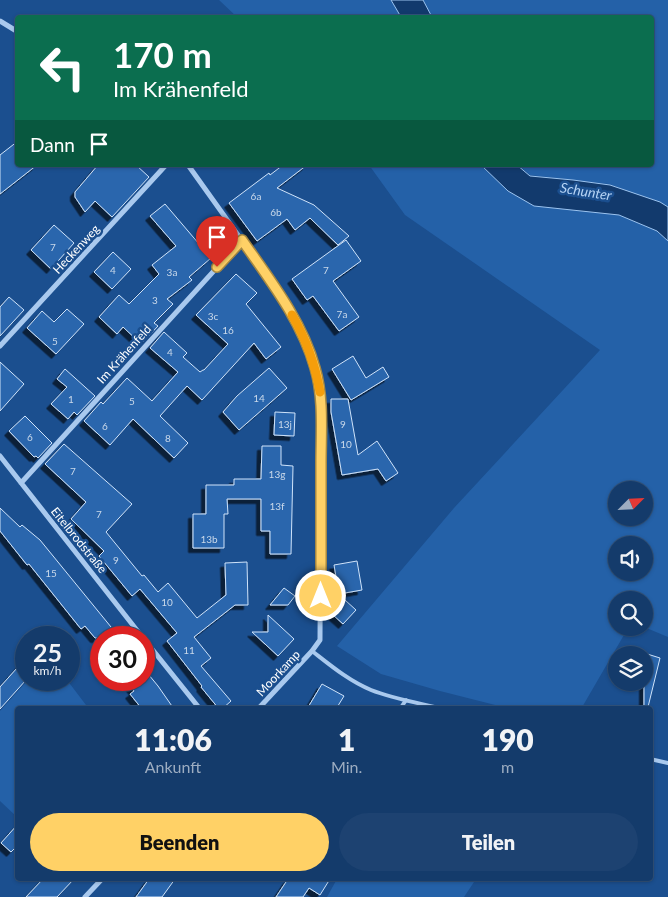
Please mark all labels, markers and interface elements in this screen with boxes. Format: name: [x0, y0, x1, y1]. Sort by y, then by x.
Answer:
text: 170 m: [113, 33, 212, 75]
icon: left: [30, 35, 95, 100]
text: Im Krähenfeld: [113, 75, 249, 102]
icon: arrive: [85, 130, 113, 158]
text: Dann: [30, 133, 75, 156]
water label: Schunter: [559, 179, 613, 203]
house number: 6a: [251, 190, 261, 202]
house number: 6b: [270, 206, 282, 218]
pin: [196, 216, 238, 267]
street label: Heckenweg: [49, 221, 103, 277]
icon: arrive: [203, 223, 231, 251]
house number: 7: [50, 241, 56, 253]
house number: 4: [110, 264, 116, 276]
house number: 7: [323, 264, 329, 276]
house number: 3a: [167, 266, 177, 278]
house number: 3: [152, 294, 158, 306]
house number: 7a: [337, 308, 347, 320]
house number: 3c: [208, 310, 219, 322]
street label: Im Krähenfeld: [94, 322, 154, 386]
house number: 16: [222, 324, 234, 336]
house number: 5: [52, 335, 58, 347]
house number: 4: [167, 346, 173, 358]
house number: 14: [253, 392, 265, 404]
house number: 1: [68, 393, 74, 405]
house number: 5: [129, 395, 135, 407]
house number: 13j: [278, 418, 292, 430]
house number: 9: [340, 418, 346, 430]
house number: 6: [102, 420, 108, 432]
house number: 6: [27, 431, 33, 443]
house number: 8: [165, 432, 171, 444]
house number: 10: [340, 438, 352, 450]
house number: 7: [70, 465, 76, 477]
house number: 13g: [269, 468, 285, 480]
north arrow: [608, 481, 652, 526]
map controls: [608, 481, 653, 691]
house number: 13f: [269, 500, 285, 512]
street label: Eitelbrodstraße: [48, 504, 110, 576]
house number: 7: [96, 508, 102, 520]
house number: 13b: [200, 533, 218, 545]
button: sound: [608, 536, 653, 581]
house number: 9: [113, 554, 119, 566]
house number: 15: [45, 567, 57, 579]
position arrow: [294, 569, 346, 621]
button: search: [608, 591, 653, 636]
house number: 10: [161, 596, 173, 608]
speed limit sign: 30: [90, 626, 155, 691]
text: 25: [33, 637, 62, 667]
house number: 11: [183, 644, 195, 656]
button: layers: [608, 646, 653, 691]
street label: Moorkamp: [253, 647, 303, 699]
text: km/h: [33, 663, 62, 678]
text: 11:06: [134, 721, 212, 757]
text: 1: [338, 721, 355, 757]
text: 190: [482, 721, 534, 757]
text: Ankunft: [145, 757, 201, 776]
text: Min.: [331, 757, 362, 776]
text: m: [501, 757, 514, 776]
button: Beenden: [30, 813, 329, 871]
button: Teilen: [339, 813, 638, 871]

